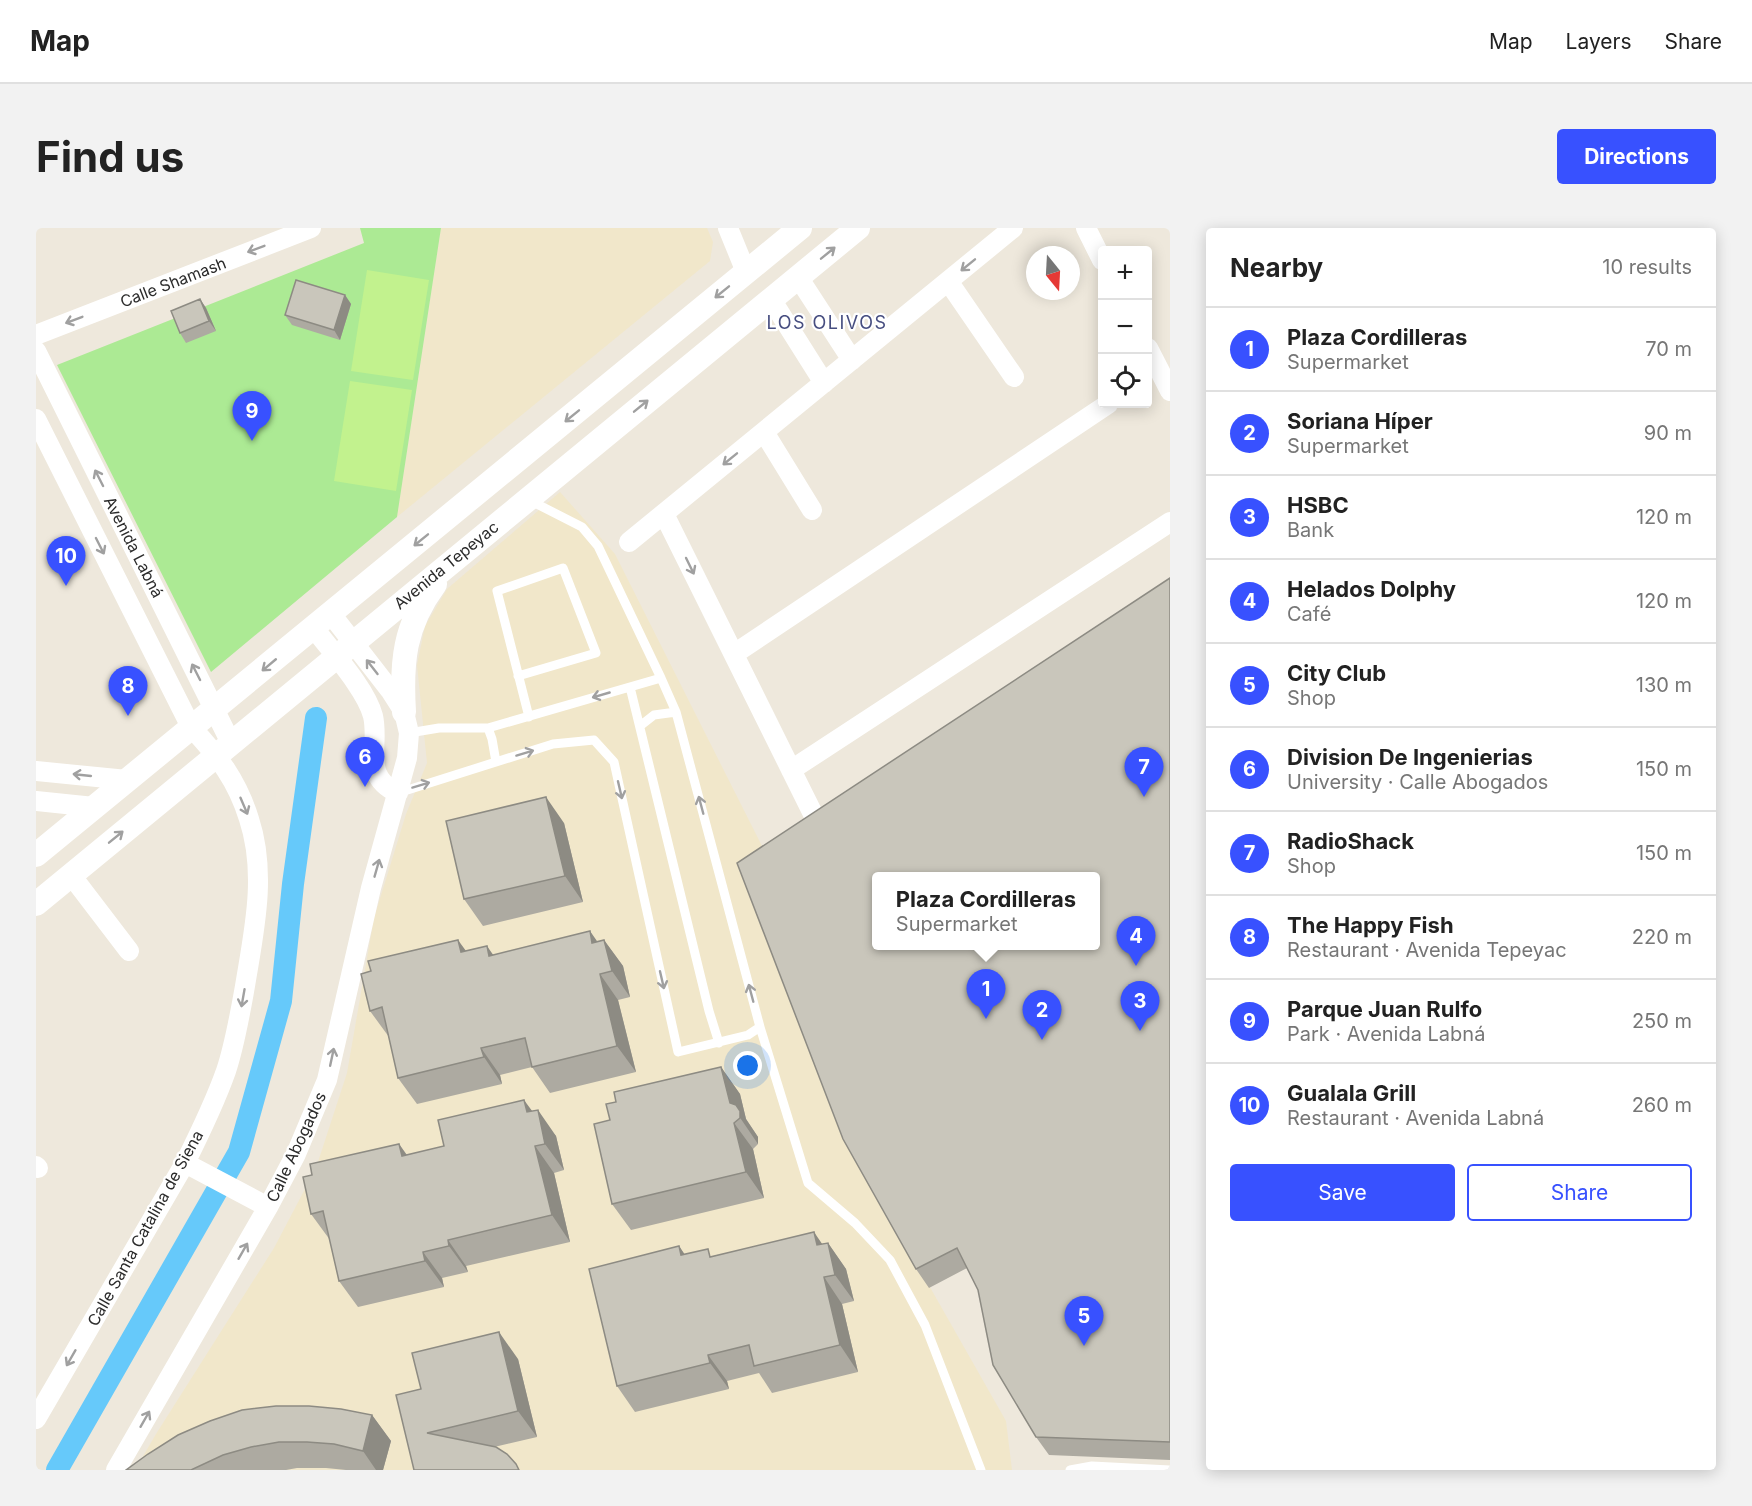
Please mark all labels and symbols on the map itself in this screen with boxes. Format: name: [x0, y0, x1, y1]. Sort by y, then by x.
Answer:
one-way arrow: [247, 244, 266, 255]
one-way arrow: [820, 246, 836, 259]
north arrow: [1026, 246, 1080, 300]
street label: Calle Shamash: [117, 253, 229, 311]
one-way arrow: [961, 258, 976, 272]
one-way arrow: [714, 285, 730, 298]
district label: LOS OLIVOS: [767, 312, 887, 333]
one-way arrow: [66, 315, 84, 326]
pin: 9: [232, 392, 272, 441]
one-way arrow: [633, 399, 649, 412]
one-way arrow: [564, 409, 580, 422]
one-way arrow: [723, 453, 739, 466]
one-way arrow: [93, 470, 105, 488]
street label: Avenida Labná: [100, 493, 168, 601]
street label: Avenida Tepeyac: [390, 517, 502, 613]
one-way arrow: [413, 533, 429, 546]
pin: 10: [46, 536, 86, 586]
one-way arrow: [95, 536, 106, 554]
one-way arrow: [684, 557, 696, 574]
one-way arrow: [261, 658, 277, 671]
one-way arrow: [365, 659, 378, 675]
one-way arrow: [190, 663, 201, 681]
pin: 8: [108, 666, 148, 716]
one-way arrow: [592, 690, 611, 701]
pin: 6: [346, 738, 384, 787]
one-way arrow: [515, 747, 534, 758]
pin: 7: [1124, 748, 1164, 797]
one-way arrow: [72, 769, 92, 780]
one-way arrow: [411, 779, 430, 790]
one-way arrow: [614, 780, 626, 799]
one-way arrow: [239, 796, 250, 815]
one-way arrow: [694, 796, 706, 815]
one-way arrow: [108, 831, 124, 844]
one-way arrow: [371, 858, 383, 877]
pin: 4: [1116, 916, 1156, 966]
one-way arrow: [657, 970, 668, 990]
pin: 1: [966, 970, 1006, 1019]
pin: 3: [1120, 982, 1160, 1031]
one-way arrow: [745, 984, 757, 1003]
one-way arrow: [237, 987, 248, 1007]
pin: 2: [1022, 990, 1062, 1040]
one-way arrow: [326, 1048, 338, 1067]
your location: [733, 1051, 762, 1080]
street label: Calle Abogados: [262, 1089, 330, 1205]
street label: Calle Santa Catalina de Siena: [83, 1127, 207, 1329]
one-way arrow: [237, 1243, 249, 1260]
pin: 5: [1064, 1296, 1104, 1346]
one-way arrow: [65, 1349, 77, 1366]
one-way arrow: [139, 1411, 151, 1428]

